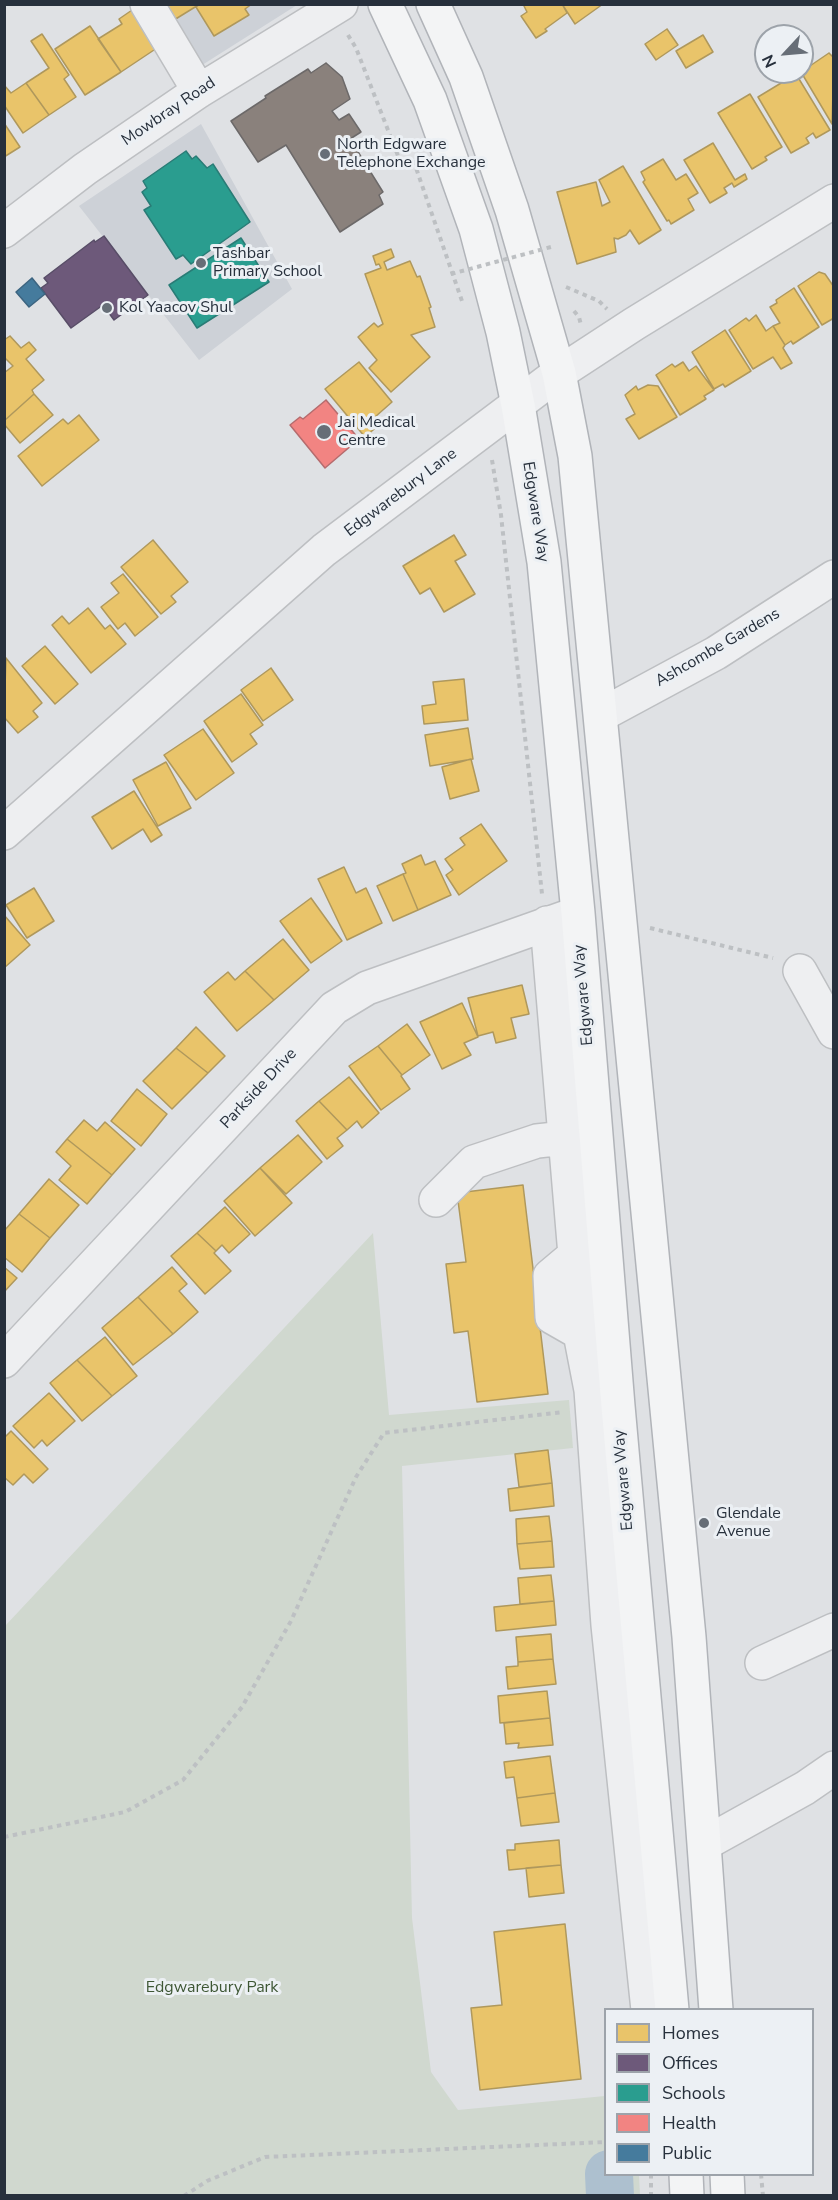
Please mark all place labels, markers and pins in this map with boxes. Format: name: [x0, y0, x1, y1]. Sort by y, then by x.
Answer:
place label: North Edgware Telephone Exchange: [337, 135, 486, 173]
marker: North Edgware Telephone Exchange: [318, 147, 332, 161]
place label: Tashbar Primary School: [213, 244, 322, 282]
marker: Tashbar Primary School: [194, 256, 208, 270]
place label: Kol Yaacov Shul: [119, 298, 233, 318]
marker: Kol Yaacov Shul: [100, 301, 114, 315]
place label: Jai Medical Centre: [338, 413, 415, 451]
marker: Jai Medical Centre: [315, 423, 333, 441]
place label: Glendale Avenue: [716, 1504, 781, 1542]
marker: Glendale Avenue: [697, 1516, 711, 1530]

